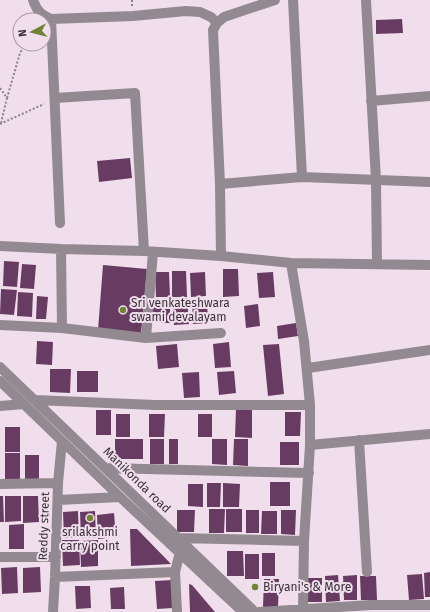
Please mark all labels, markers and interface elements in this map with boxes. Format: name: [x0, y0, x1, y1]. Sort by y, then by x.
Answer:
north arrow: [12, 12, 52, 52]
text: N: [16, 29, 29, 38]
place label: Sri venkateshwara swami devalayam: [131, 296, 230, 324]
marker: Sri venkateshwara swami devalayam: [118, 305, 128, 315]
street label: Manikonda road: [100, 444, 174, 516]
street label: Reddy street: [36, 491, 52, 561]
marker: srilakshmi carry point: [85, 513, 95, 523]
place label: srilakshmi carry point: [60, 525, 120, 553]
place label: Biryani's & More: [263, 580, 351, 594]
marker: Biryani's & More: [250, 582, 260, 592]

